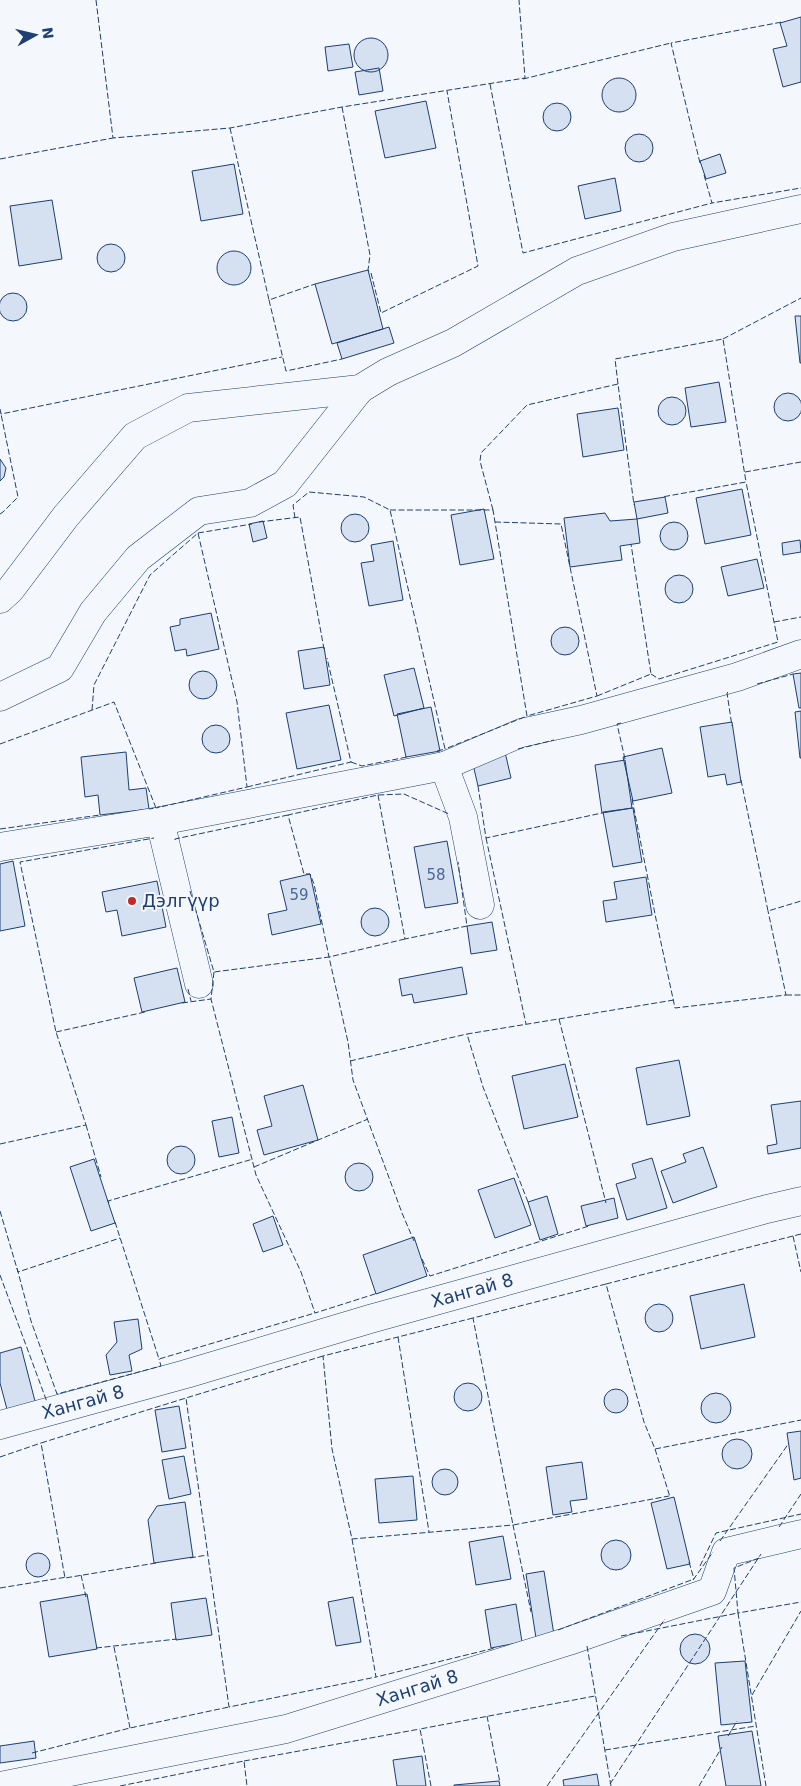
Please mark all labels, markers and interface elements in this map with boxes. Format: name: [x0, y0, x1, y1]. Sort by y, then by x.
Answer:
north arrow: [10, 10, 60, 60]
text: N: [39, 26, 57, 40]
house number: 58: [426, 866, 446, 884]
house number: 59: [289, 886, 309, 904]
place label: Дэлгүүр: [142, 890, 220, 911]
marker: Дэлгүүр: [126, 895, 138, 907]
street label: Хангай 8: [429, 1269, 516, 1312]
street label: Хангай 8: [39, 1380, 126, 1423]
street label: Хангай 8: [374, 1665, 461, 1710]

